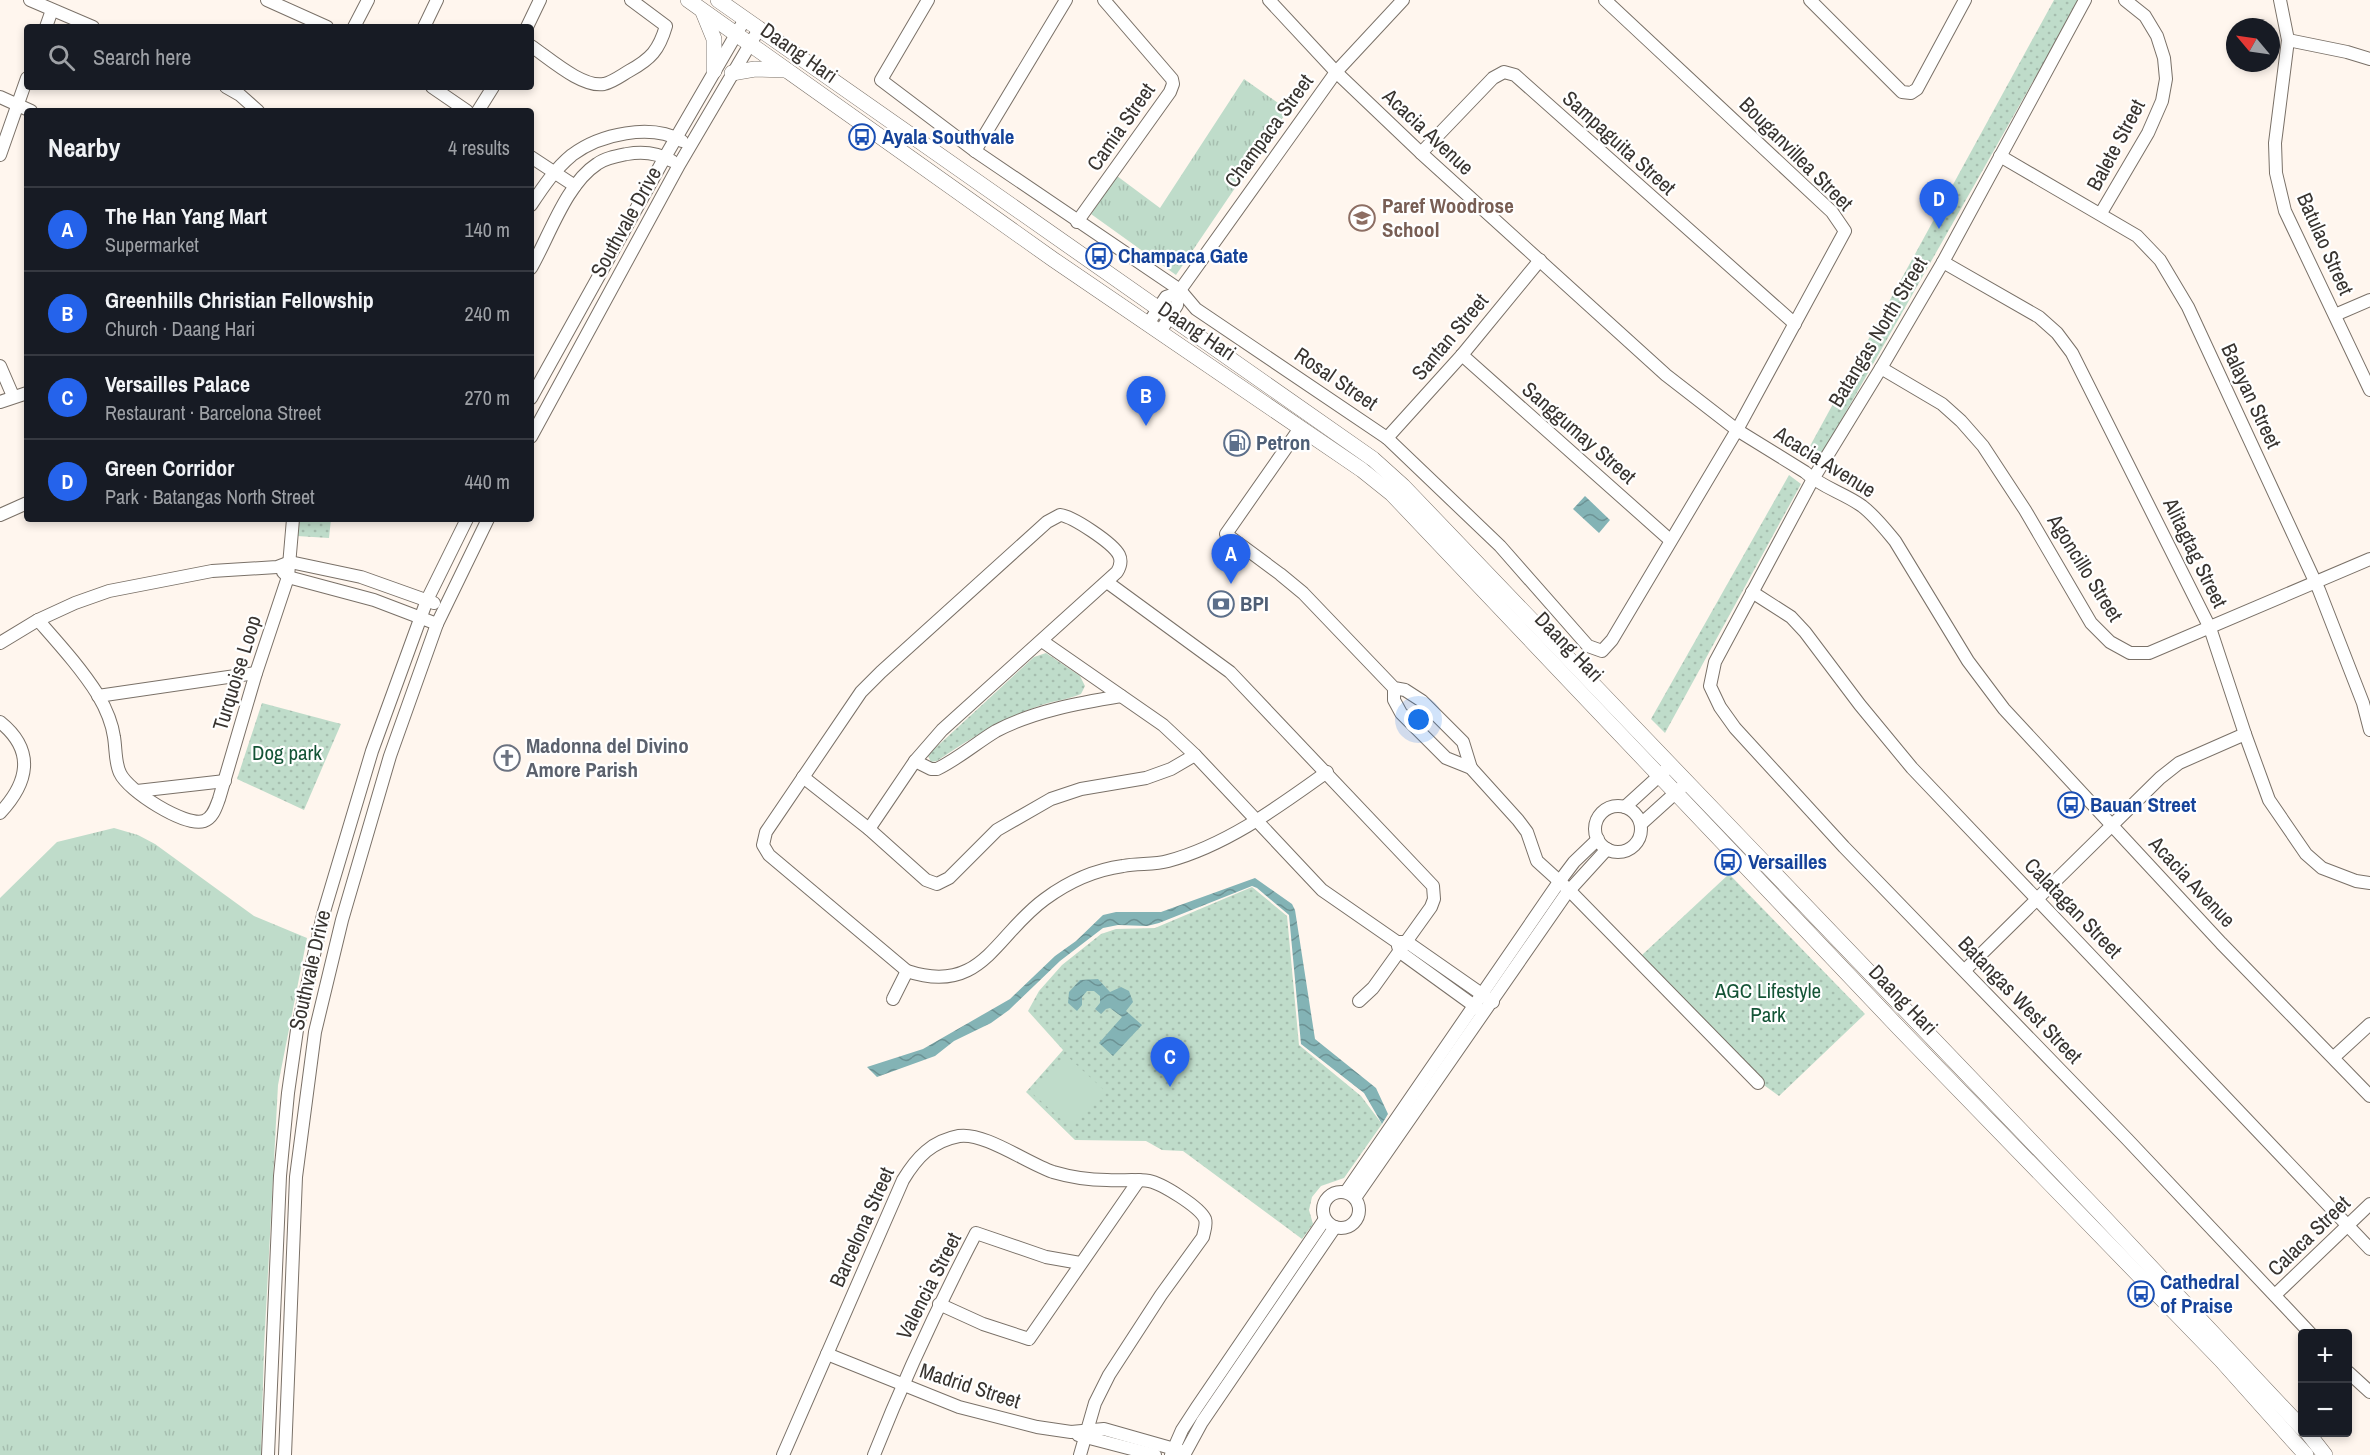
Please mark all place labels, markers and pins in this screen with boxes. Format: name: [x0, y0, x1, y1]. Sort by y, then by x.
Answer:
bus stop icon: Ayala Southvale: [847, 122, 877, 152]
place label: Ayala Southvale: [882, 122, 1014, 151]
pin: D: [1920, 180, 1958, 229]
place label: Paref Woodrose School: [1382, 191, 1514, 244]
school or university icon: Paref Woodrose School: [1347, 203, 1377, 233]
bus stop icon: Champaca Gate: [1084, 241, 1114, 271]
place label: Champaca Gate: [1118, 241, 1248, 270]
pin: B: [1126, 376, 1166, 426]
fuel station icon: Petron: [1222, 428, 1252, 458]
place label: Petron: [1256, 428, 1311, 457]
pin: A: [1212, 534, 1250, 584]
bank icon: BPI: [1206, 589, 1236, 619]
place label: BPI: [1240, 589, 1269, 618]
place label: Madonna del Divino Amore Parish: [526, 731, 689, 784]
church icon: Madonna del Divino Amore Parish: [492, 743, 522, 773]
bus stop icon: Bauan Street: [2056, 790, 2086, 820]
place label: Bauan Street: [2090, 790, 2196, 819]
bus stop icon: Versailles: [1713, 847, 1743, 877]
place label: Versailles: [1748, 847, 1827, 876]
pin: C: [1150, 1038, 1190, 1087]
place label: Cathedral of Praise: [2160, 1267, 2239, 1320]
bus stop icon: Cathedral of Praise: [2126, 1279, 2156, 1309]

